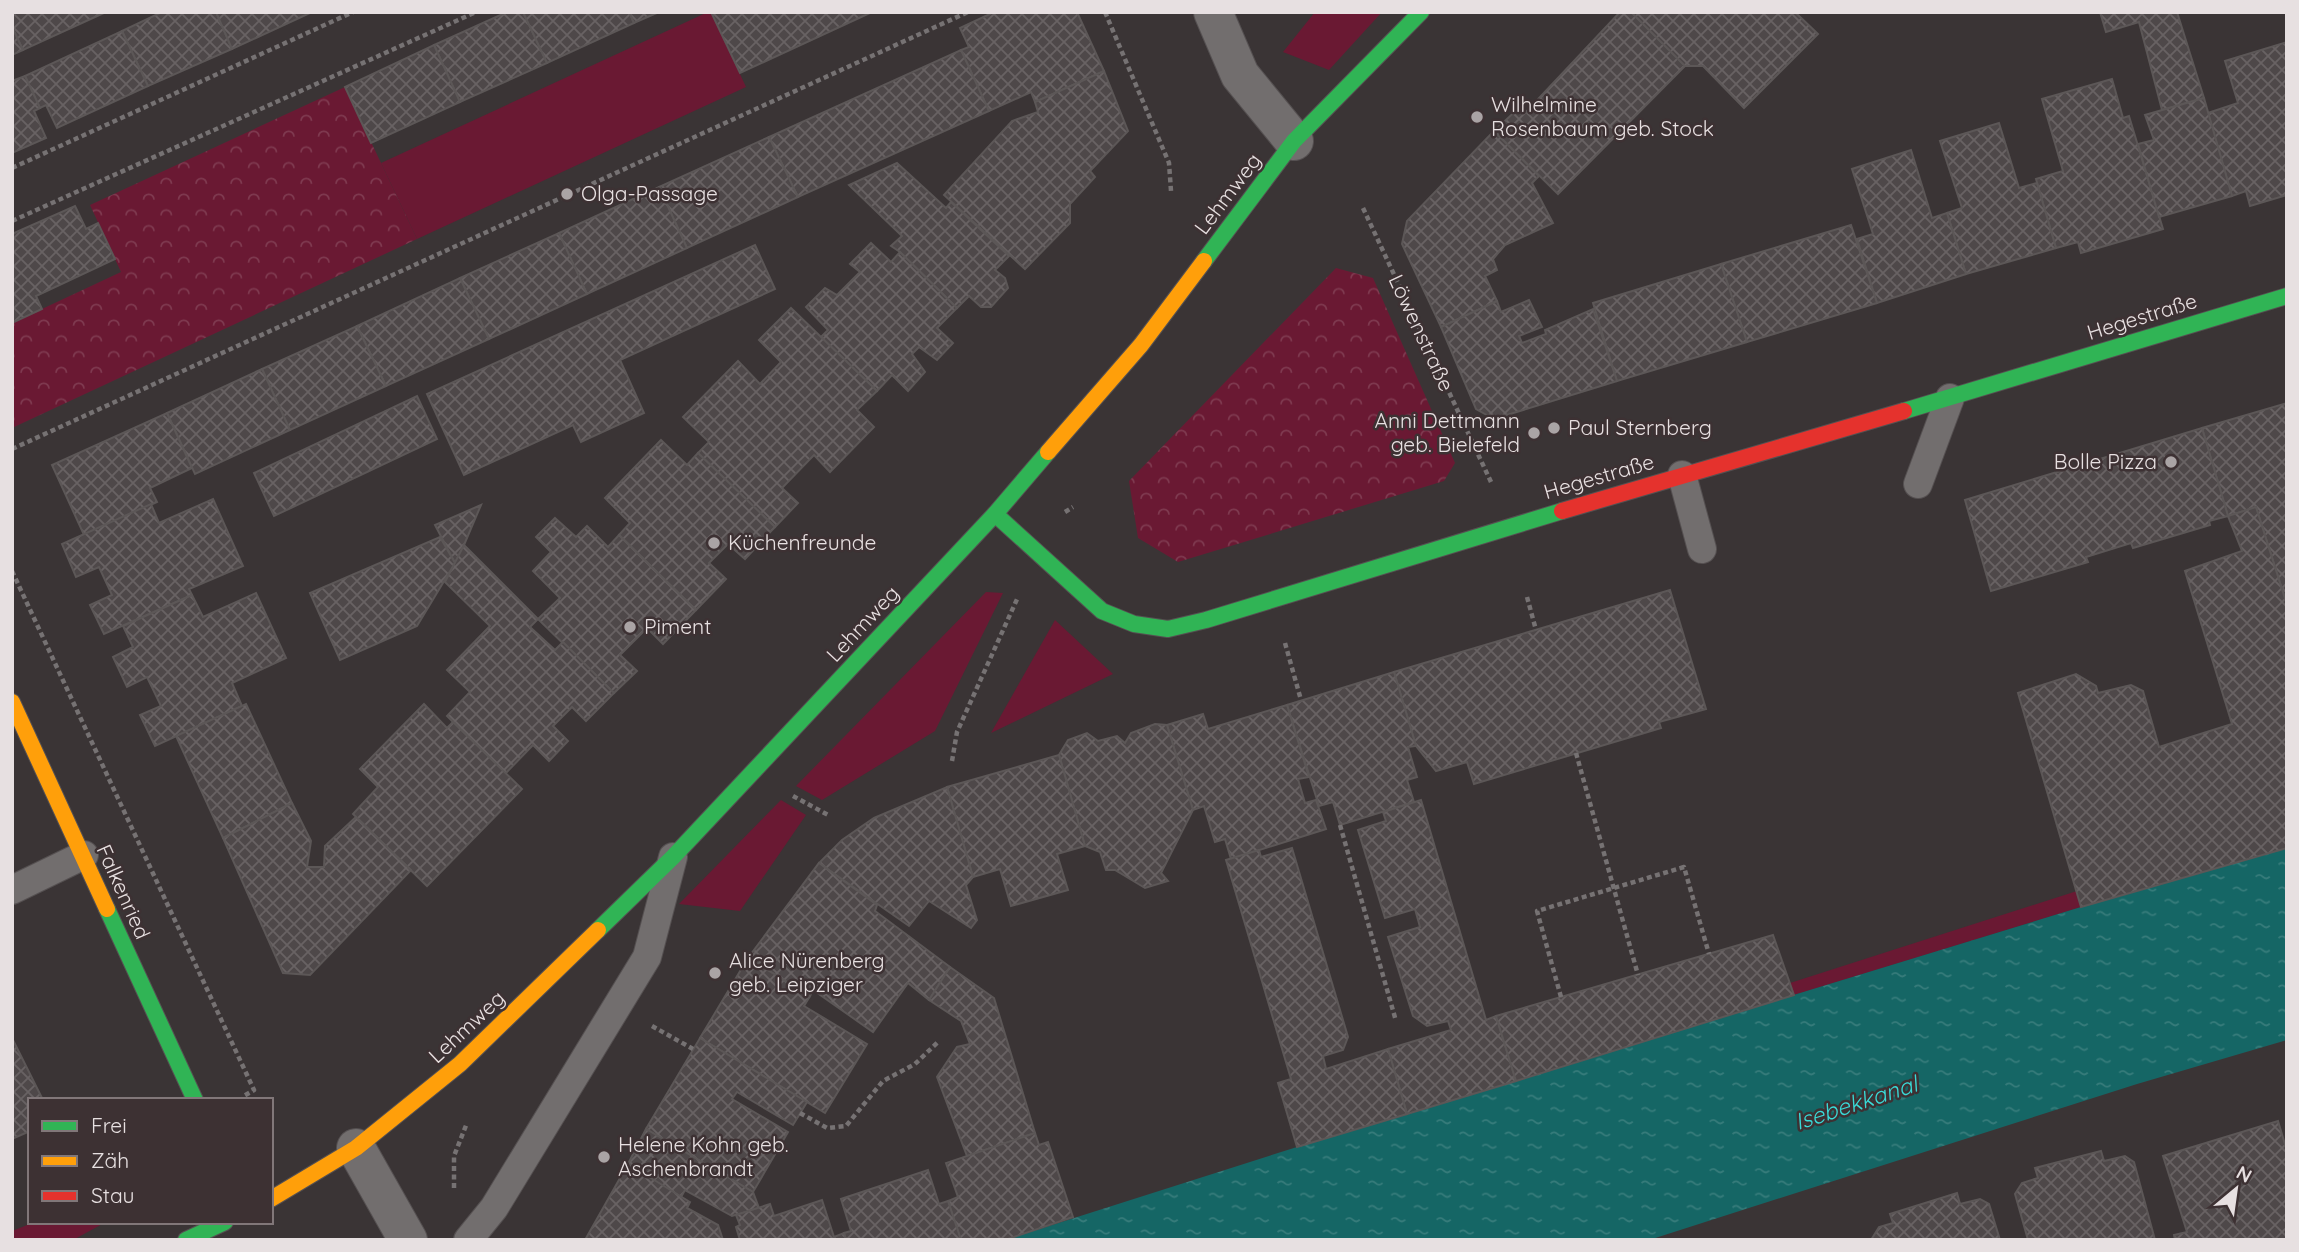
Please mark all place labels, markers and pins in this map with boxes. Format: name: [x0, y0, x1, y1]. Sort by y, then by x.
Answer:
place label: Wilhelmine Rosenbaum geb. Stock: [1491, 91, 1714, 141]
marker: Wilhelmine Rosenbaum geb. Stock: [1469, 109, 1485, 125]
place label: Olga-Passage: [581, 180, 718, 206]
marker: Olga-Passage: [559, 186, 575, 202]
place label: Anni Dettmann geb. Bielefeld: [1374, 407, 1520, 457]
place label: Paul Sternberg: [1568, 414, 1712, 440]
marker: Paul Sternberg: [1546, 420, 1562, 436]
marker: Anni Dettmann geb. Bielefeld: [1526, 425, 1542, 441]
place label: Bolle Pizza: [2054, 448, 2157, 474]
marker: Bolle Pizza: [2163, 454, 2179, 470]
place label: Küchenfreunde: [728, 529, 876, 555]
marker: Küchenfreunde: [706, 535, 722, 551]
place label: Piment: [644, 613, 711, 639]
marker: Piment: [622, 619, 638, 635]
place label: Alice Nürenberg geb. Leipziger: [729, 947, 885, 997]
marker: Alice Nürenberg geb. Leipziger: [707, 965, 723, 981]
place label: Helene Kohn geb. Aschenbrandt: [618, 1131, 789, 1181]
marker: Helene Kohn geb. Aschenbrandt: [596, 1149, 612, 1165]

